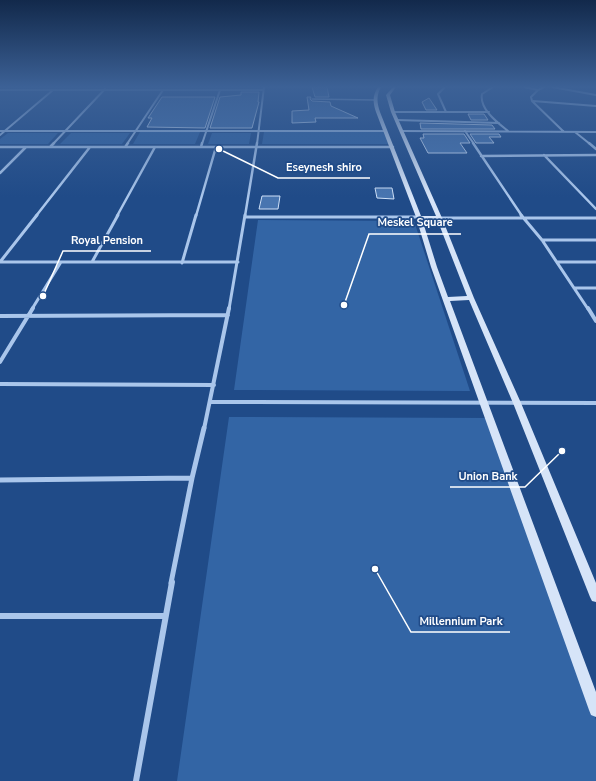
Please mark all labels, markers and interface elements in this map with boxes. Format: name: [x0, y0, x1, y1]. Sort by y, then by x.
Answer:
callout: Eseynesh shiro: [278, 155, 370, 178]
text: Eseynesh shiro: [286, 160, 362, 175]
callout: Meskel Square: [369, 211, 461, 234]
text: Meskel Square: [377, 215, 453, 230]
callout: Royal Pension: [63, 228, 151, 251]
text: Royal Pension: [71, 233, 143, 248]
callout: Union Bank: [450, 464, 525, 487]
text: Union Bank: [458, 469, 519, 484]
callout: Millennium Park: [411, 609, 510, 632]
text: Millennium Park: [419, 614, 504, 629]

